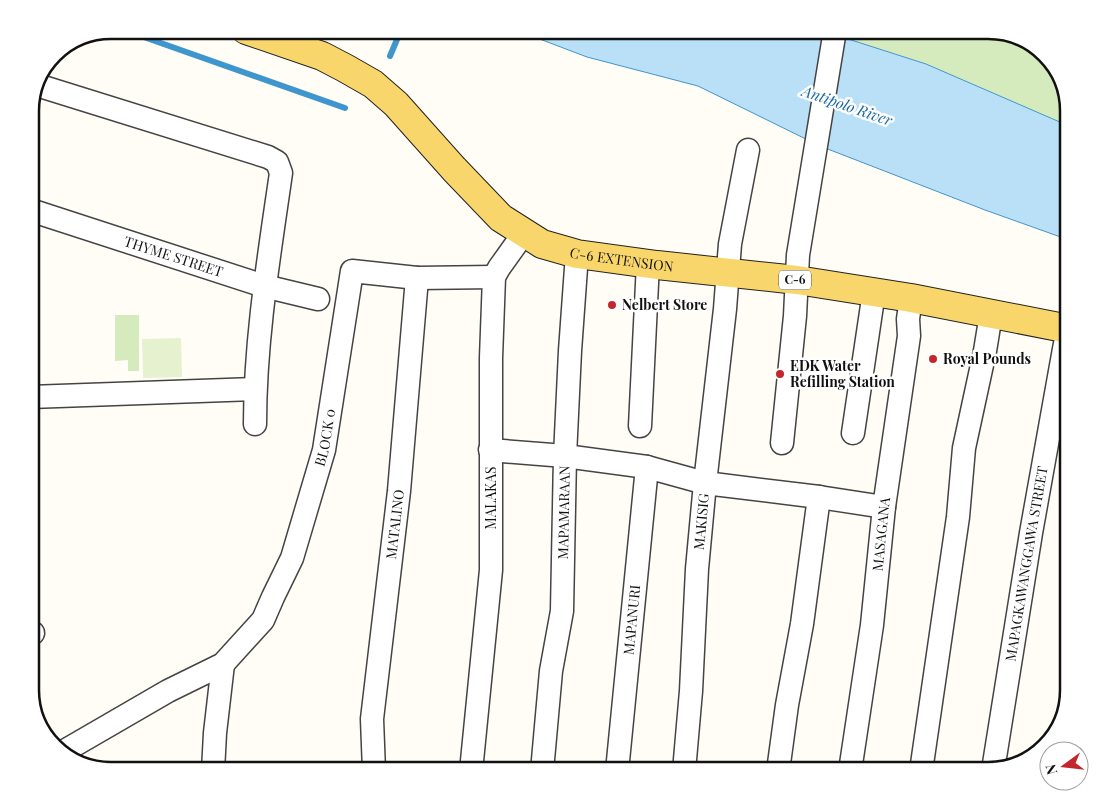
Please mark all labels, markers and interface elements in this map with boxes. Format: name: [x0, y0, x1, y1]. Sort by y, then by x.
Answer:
water label: Antipolo River: [798, 80, 896, 130]
street label: THYME STREET: [122, 231, 226, 281]
street label: C-6 EXTENSION: [568, 242, 675, 276]
road number: C-6: [779, 270, 811, 290]
place label: Nelbert Store: [622, 295, 707, 314]
marker: Nelbert Store: [606, 299, 618, 311]
place label: Royal Pounds: [943, 349, 1031, 368]
marker: Royal Pounds: [927, 353, 939, 365]
place label: EDK Water Refilling Station: [790, 356, 895, 391]
marker: EDK Water Refilling Station: [774, 368, 786, 380]
street label: BLOCK 0: [310, 407, 339, 468]
street label: MAPAGKAWANGGAWA STREET: [1001, 464, 1052, 663]
street label: MAPAMARAAN: [553, 465, 574, 560]
street label: MALAKAS: [481, 466, 500, 530]
street label: MATALINO: [381, 488, 408, 560]
street label: MAKISIG: [689, 492, 713, 551]
street label: MASAGANA: [868, 496, 894, 572]
street label: MAPANURI: [619, 584, 644, 656]
north arrow: [1039, 741, 1089, 791]
text: N: [1040, 762, 1061, 777]

